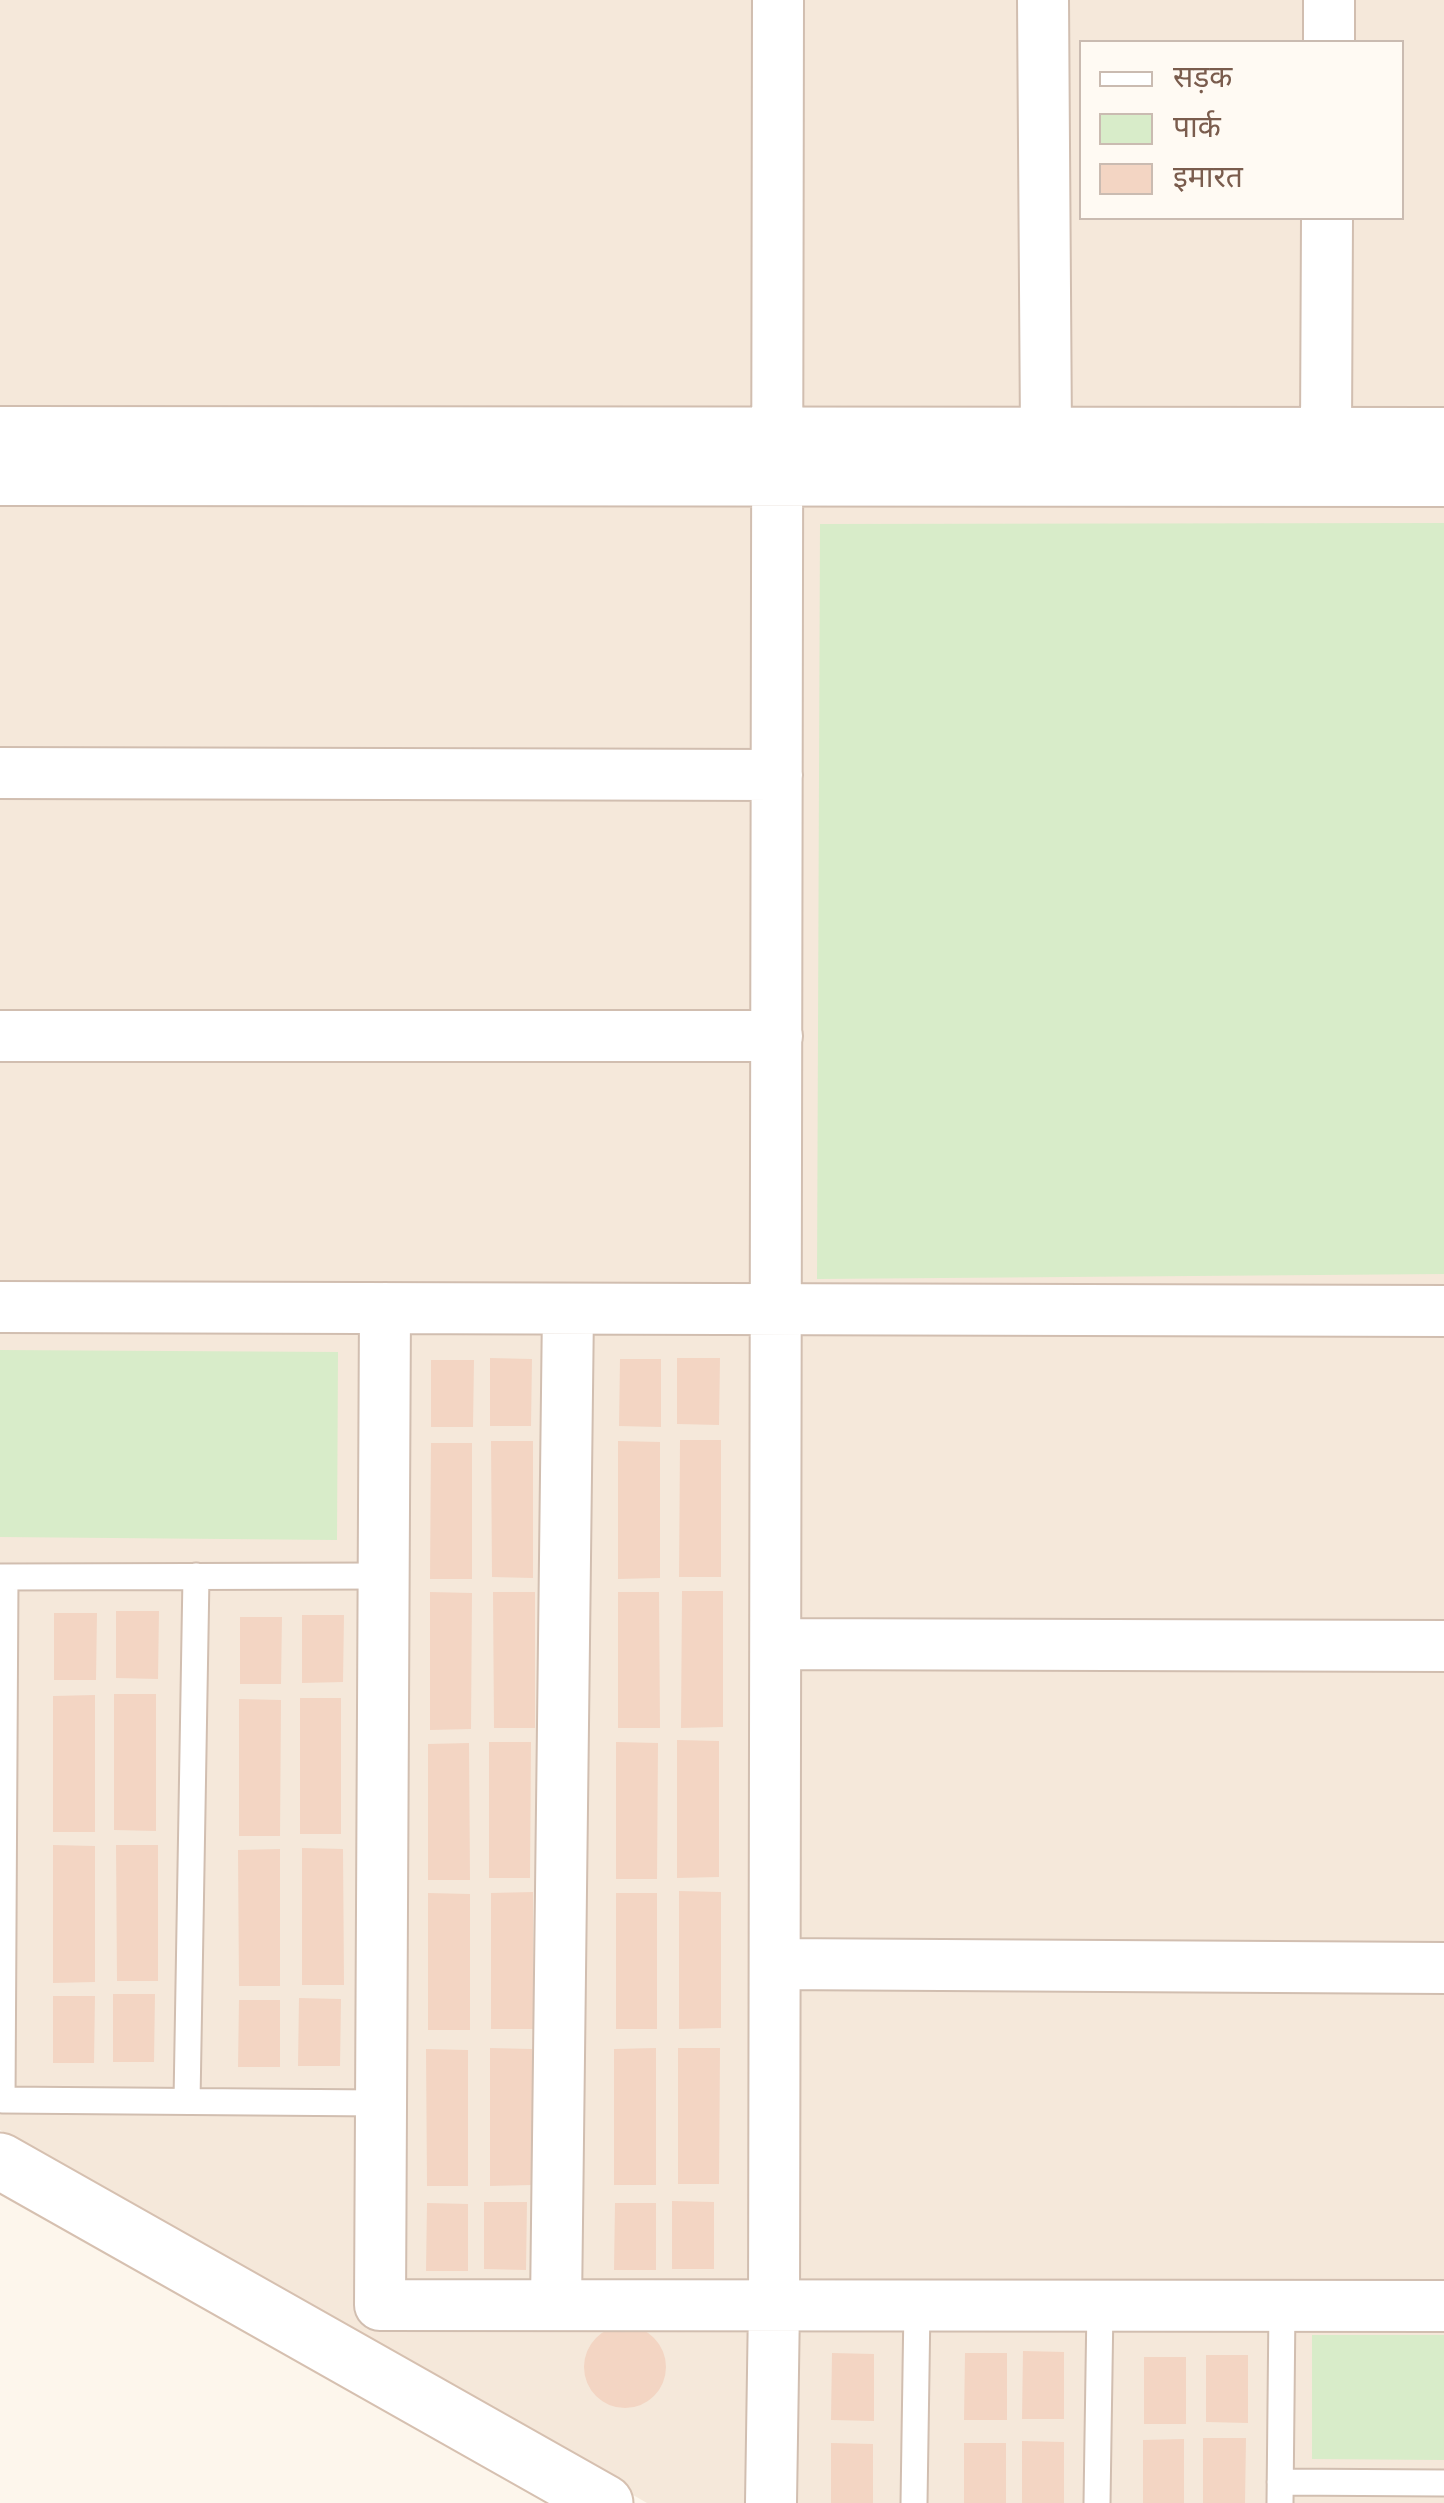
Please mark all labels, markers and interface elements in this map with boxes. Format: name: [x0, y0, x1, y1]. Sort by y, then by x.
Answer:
legend: [1079, 40, 1404, 220]
text: सड़क: [1173, 60, 1232, 93]
text: पार्क: [1173, 110, 1221, 143]
text: इमारत: [1173, 160, 1243, 193]

